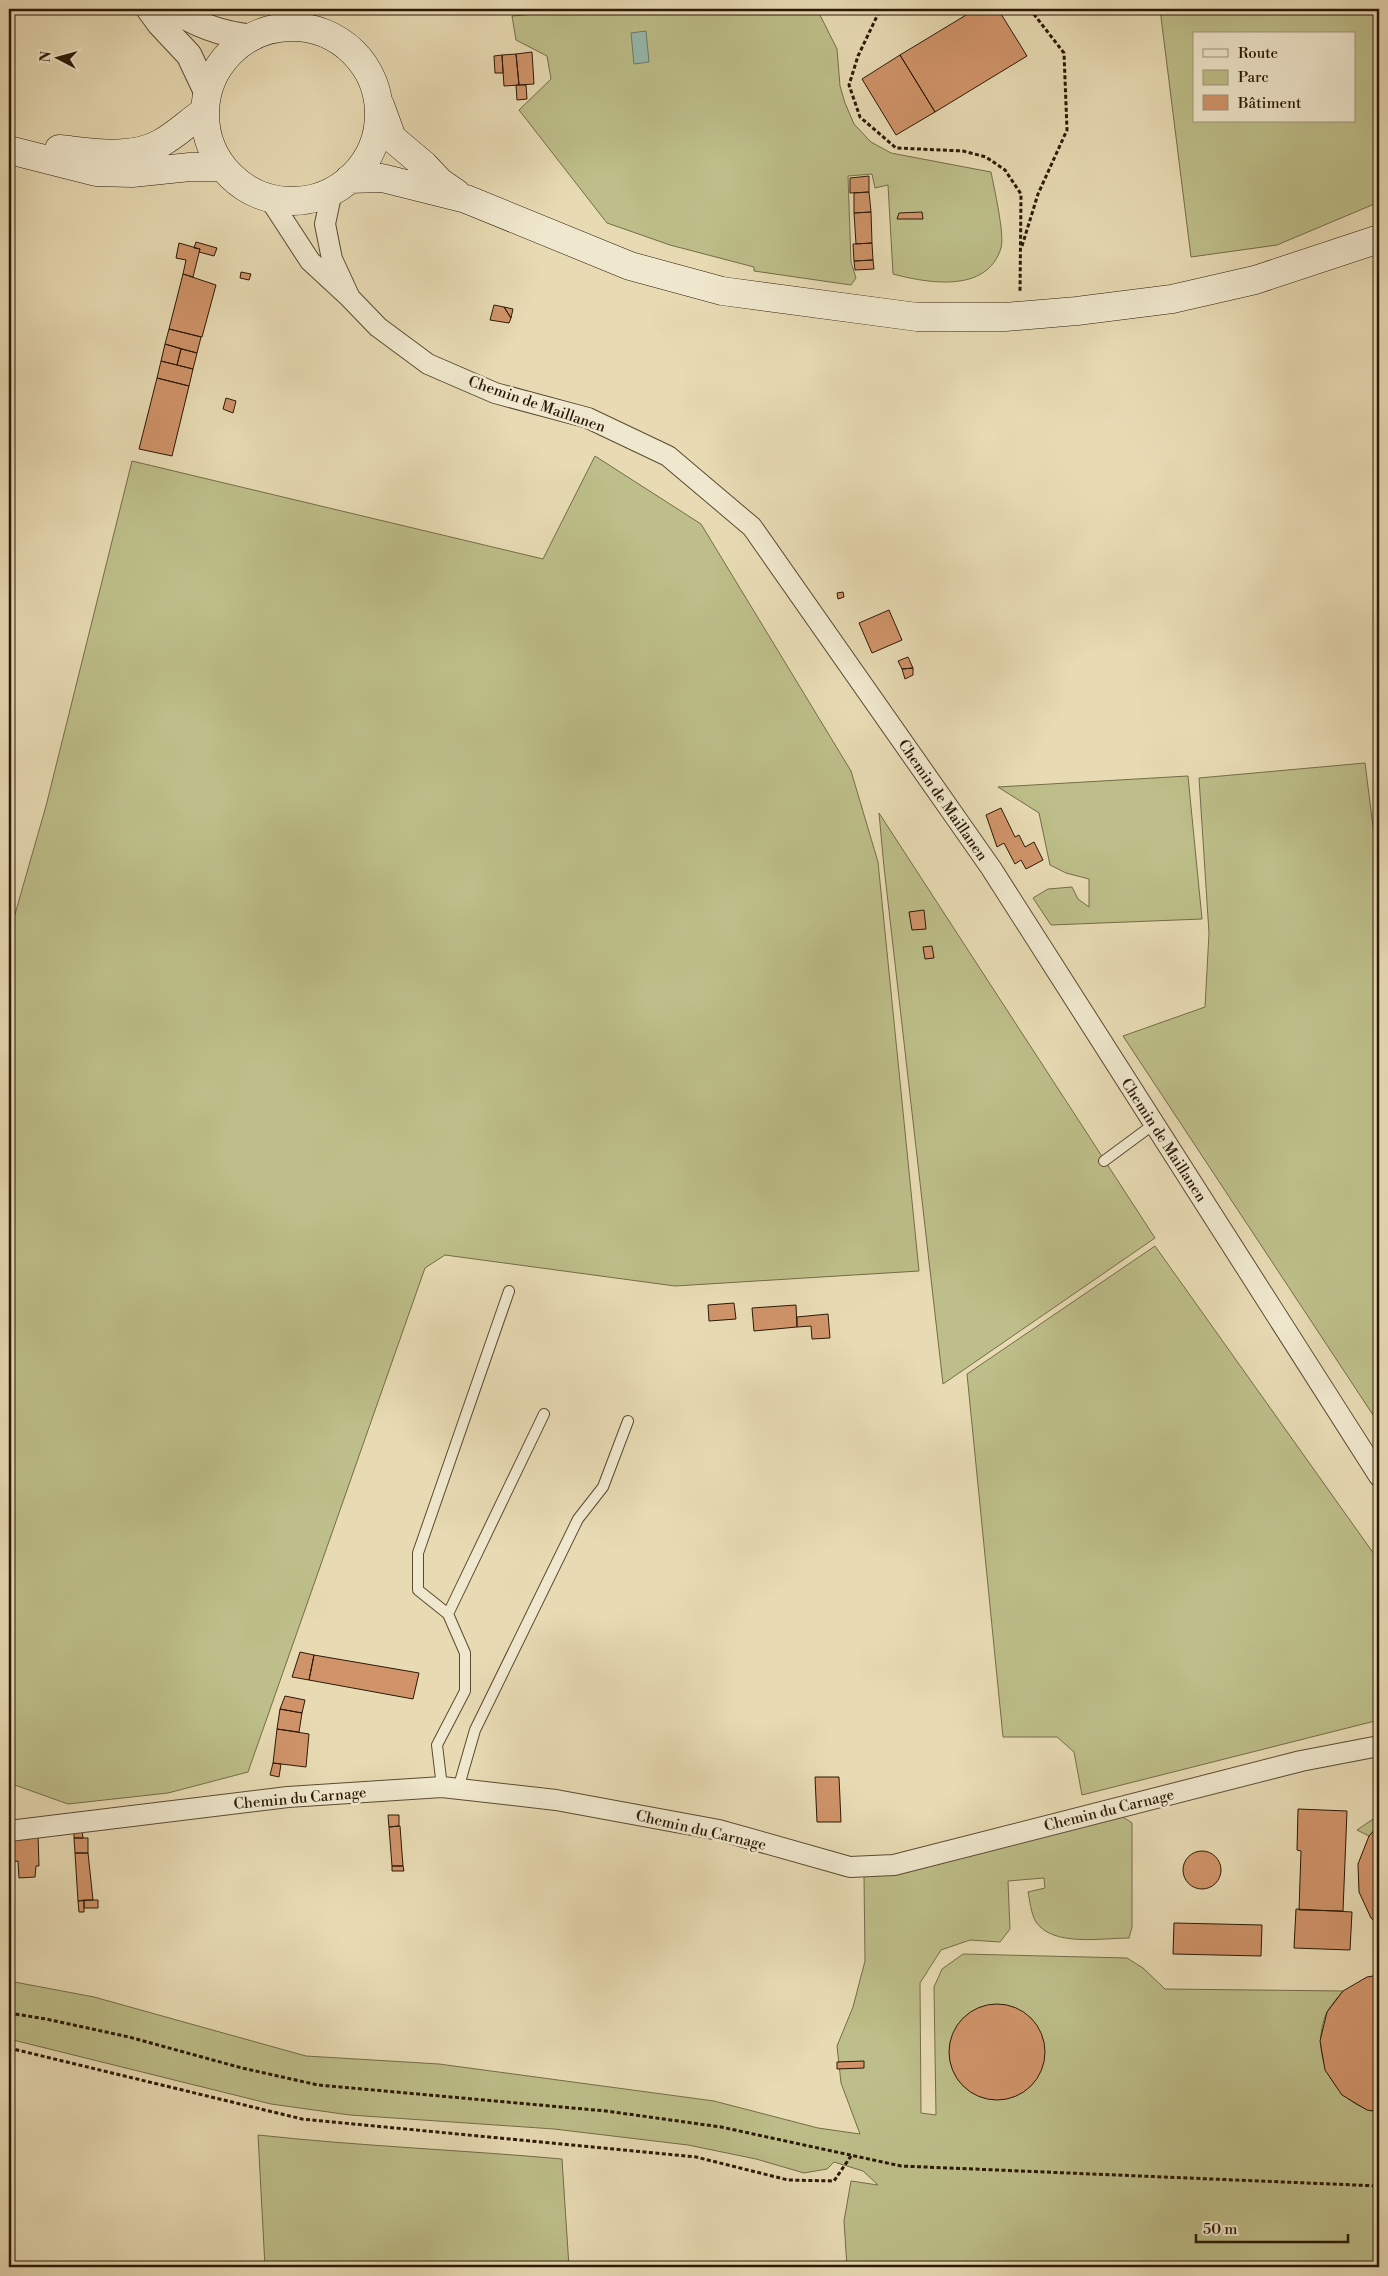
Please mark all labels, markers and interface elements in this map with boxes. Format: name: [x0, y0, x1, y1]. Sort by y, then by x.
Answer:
north arrow: [32, 32, 82, 82]
legend: [1193, 32, 1356, 122]
text: Route: [1238, 44, 1278, 63]
text: N: [37, 50, 56, 63]
text: Parc: [1238, 68, 1269, 87]
text: Bâtiment: [1237, 94, 1302, 113]
street label: Chemin de Maillanen: [466, 372, 608, 437]
street label: Chemin de Maillanen: [894, 736, 992, 865]
street label: Chemin de Maillanen: [1116, 1075, 1211, 1206]
street label: Chemin du Carnage: [233, 1783, 367, 1814]
street label: Chemin du Carnage: [1042, 1785, 1176, 1836]
street label: Chemin du Carnage: [634, 1806, 768, 1855]
scale bar: [1196, 2211, 1348, 2243]
text: 50 m: [1203, 2220, 1237, 2239]

